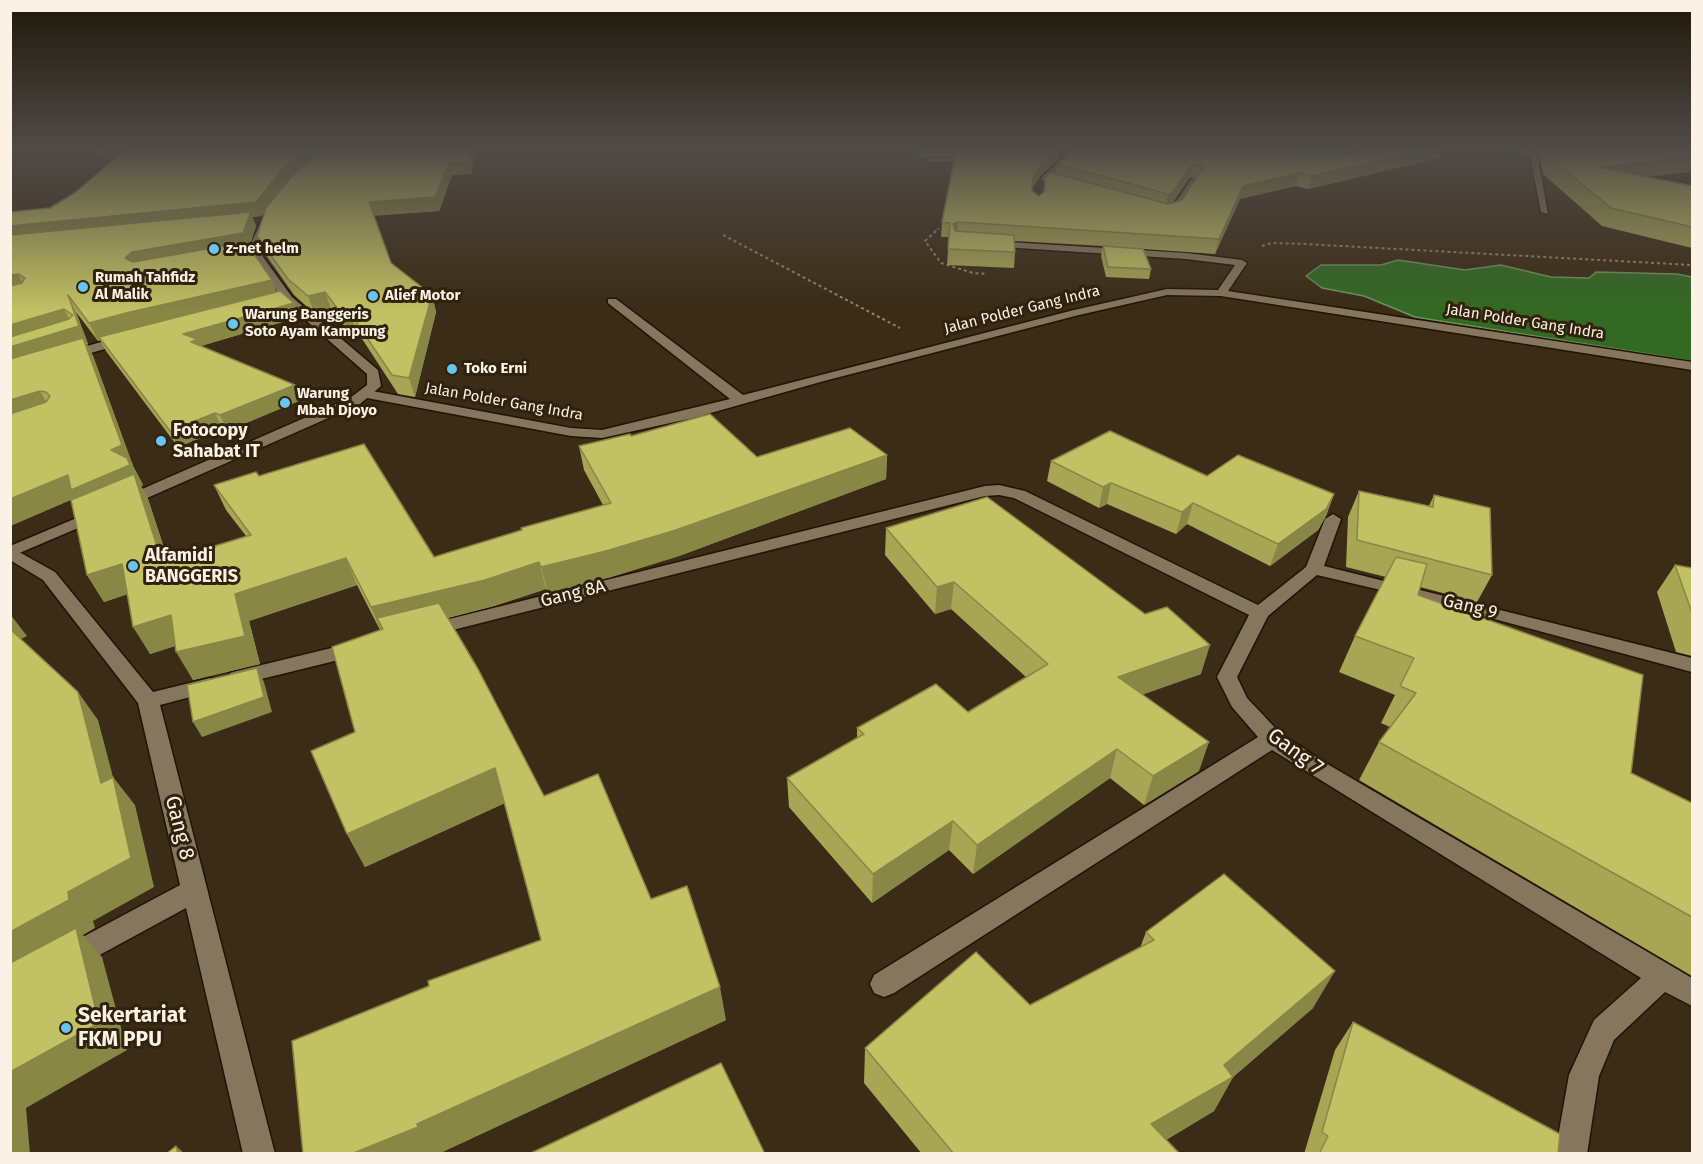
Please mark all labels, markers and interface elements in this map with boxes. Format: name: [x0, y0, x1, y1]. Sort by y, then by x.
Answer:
place label: z-net helm: [226, 240, 299, 258]
marker: z-net helm: [207, 242, 221, 256]
place label: Rumah Tahfidz Al Malik: [95, 269, 195, 304]
marker: Rumah Tahfidz Al Malik: [76, 280, 90, 294]
street label: Jalan Polder Gang Indra: [942, 282, 1102, 338]
place label: Alief Motor: [385, 287, 461, 305]
marker: Alief Motor: [366, 289, 380, 303]
street label: Jalan Polder Gang Indra: [1445, 301, 1605, 343]
place label: Warung Banggeris Soto Ayam Kampung: [245, 306, 386, 341]
marker: Warung Banggeris Soto Ayam Kampung: [226, 317, 240, 331]
place label: Toko Erni: [464, 360, 527, 378]
marker: Toko Erni: [445, 362, 459, 376]
street label: Jalan Polder Gang Indra: [424, 379, 584, 425]
place label: Warung Mbah Djoyo: [297, 385, 377, 420]
marker: Warung Mbah Djoyo: [278, 396, 292, 410]
place label: Fotocopy Sahabat IT: [173, 420, 260, 462]
marker: Fotocopy Sahabat IT: [154, 434, 168, 448]
place label: Alfamidi BANGGERIS: [145, 545, 238, 588]
marker: Alfamidi BANGGERIS: [126, 559, 140, 573]
street label: Gang 8A: [538, 576, 608, 612]
street label: Gang 9: [1441, 590, 1499, 624]
street label: Gang 7: [1262, 723, 1328, 781]
street label: Gang 8: [159, 793, 199, 863]
place label: Sekertariat FKM PPU: [78, 1003, 186, 1053]
marker: Sekertariat FKM PPU: [59, 1021, 73, 1035]

